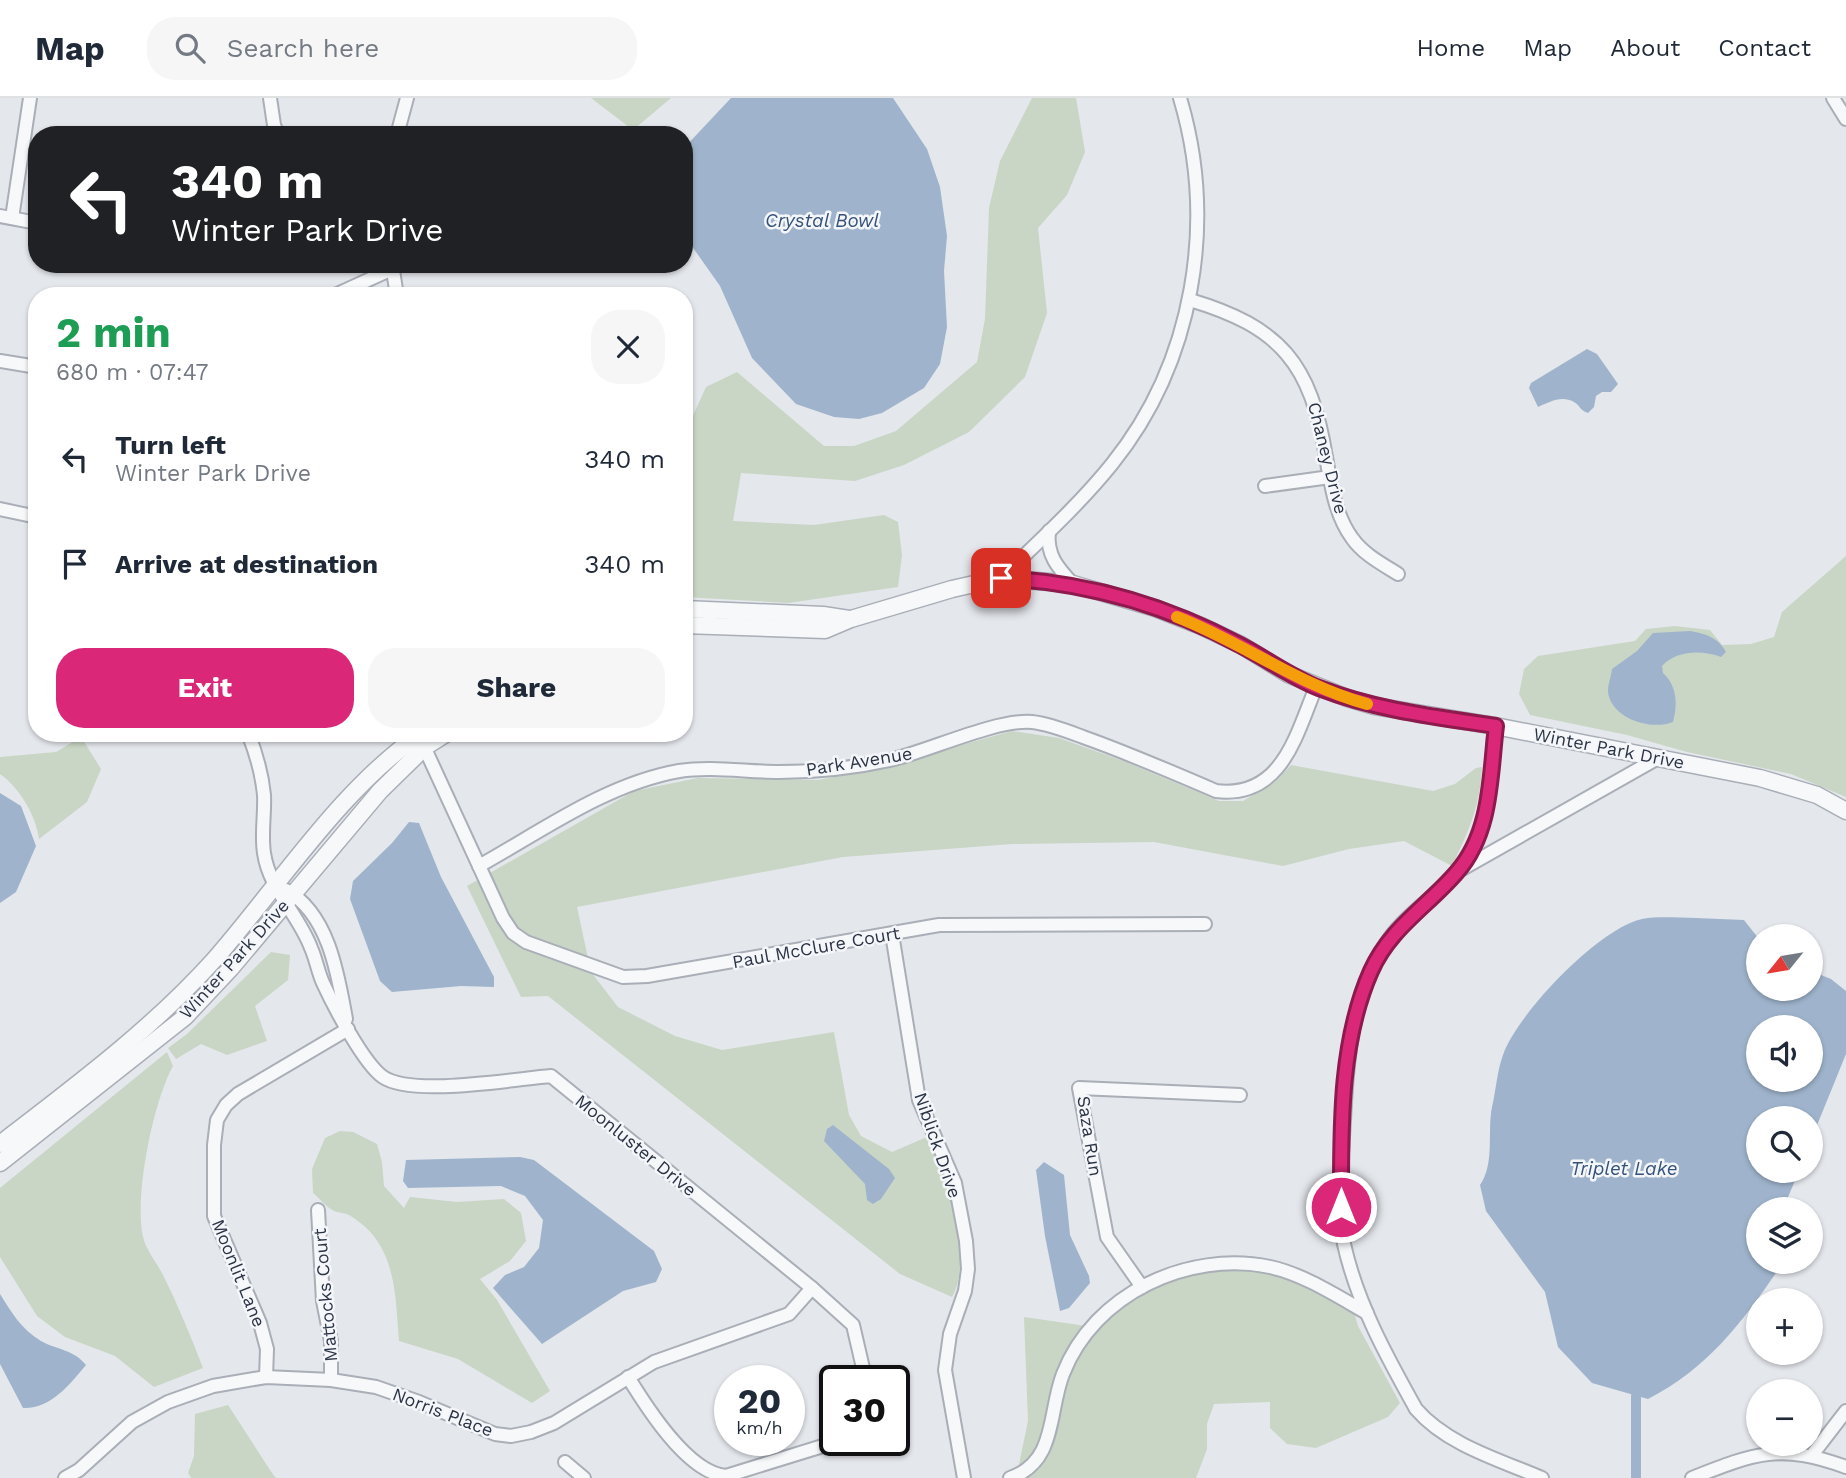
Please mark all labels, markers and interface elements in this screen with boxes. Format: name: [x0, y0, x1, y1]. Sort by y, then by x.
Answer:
search box: [147, 17, 637, 80]
text: Map: [35, 29, 105, 68]
icon: search: [171, 29, 209, 67]
text: Search here: [227, 33, 379, 63]
text: Home: [1417, 34, 1485, 62]
text: Map: [1523, 34, 1572, 62]
text: About: [1610, 34, 1680, 62]
text: Contact: [1718, 34, 1811, 62]
text: 340 m: [171, 152, 323, 210]
icon: left: [56, 154, 147, 245]
water label: Crystal Bowl: [765, 209, 879, 232]
text: Winter Park Drive: [171, 211, 444, 249]
text: 2 min: [56, 308, 171, 357]
button: close: [591, 310, 665, 384]
text: 680 m · 07:47: [56, 359, 208, 386]
street label: Chaney Drive: [1304, 400, 1352, 516]
text: Turn left: [115, 430, 226, 460]
icon: left: [56, 440, 94, 478]
text: 340 m: [584, 444, 665, 474]
text: Winter Park Drive: [115, 460, 311, 487]
icon: arrive: [56, 545, 94, 583]
pin: [971, 548, 1031, 608]
text: Arrive at destination: [115, 549, 378, 579]
text: 340 m: [584, 549, 665, 579]
icon: arrive: [982, 559, 1020, 597]
button: Exit: [56, 648, 354, 728]
button: Share: [368, 648, 665, 728]
street label: Winter Park Drive: [1532, 723, 1686, 773]
street label: Park Avenue: [804, 742, 914, 780]
street label: Winter Park Drive: [175, 895, 293, 1023]
street label: Paul McClure Court: [731, 922, 902, 972]
north arrow: [1746, 924, 1824, 1001]
map controls: [1746, 924, 1823, 1456]
button: sound: [1746, 1015, 1823, 1092]
street label: Niblick Drive: [910, 1089, 966, 1201]
street label: Moonluster Drive: [571, 1090, 701, 1200]
street label: Saza Run: [1073, 1094, 1107, 1178]
button: search: [1746, 1106, 1823, 1183]
water label: Triplet Lake: [1570, 1157, 1678, 1180]
position arrow: [1304, 1170, 1378, 1244]
button: layers: [1746, 1197, 1823, 1274]
street label: Moonlit Lane: [208, 1216, 270, 1330]
street label: Mattocks Court: [309, 1227, 341, 1363]
button: +: [1746, 1288, 1823, 1365]
speed limit sign: 30: [819, 1365, 910, 1456]
button: −: [1746, 1379, 1823, 1456]
text: 20: [738, 1380, 781, 1422]
street label: Norris Place: [390, 1383, 496, 1441]
text: km/h: [736, 1417, 783, 1438]

